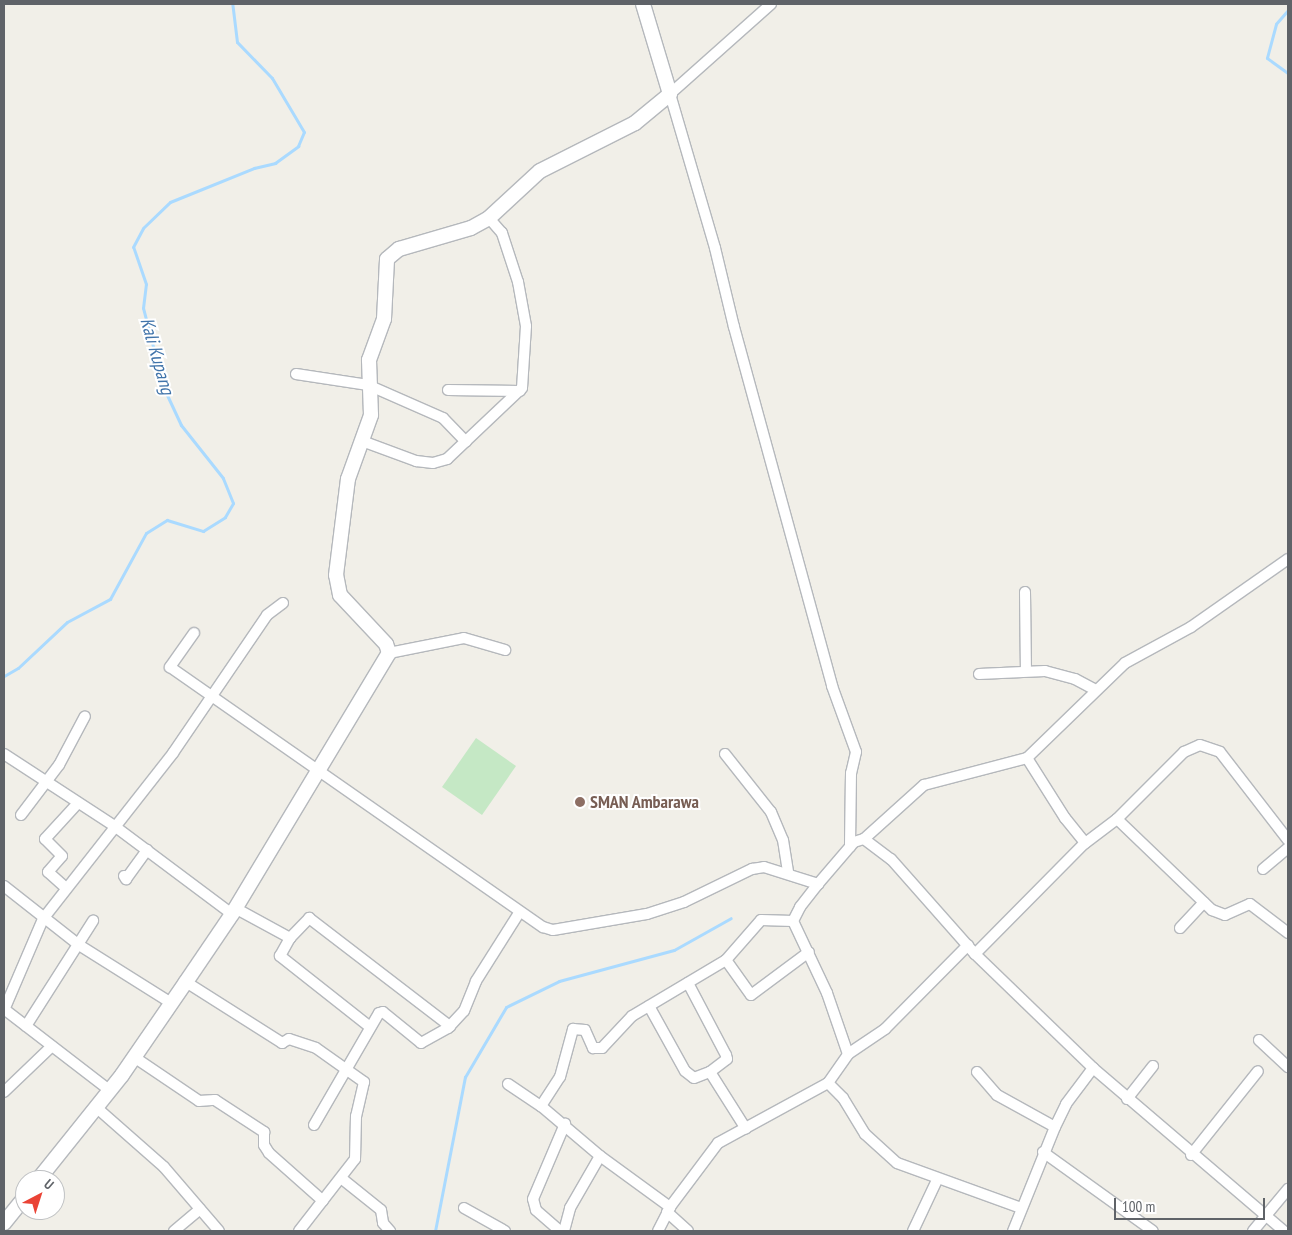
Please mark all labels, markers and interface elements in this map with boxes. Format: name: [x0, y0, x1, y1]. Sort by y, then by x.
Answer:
water label: Kali Kupang: [135, 315, 179, 397]
place label: SMAN Ambarawa: [590, 791, 700, 813]
marker: SMAN Ambarawa: [574, 796, 586, 808]
north arrow: [15, 1170, 65, 1220]
text: U: [40, 1175, 58, 1193]
scale bar: [1117, 1188, 1268, 1220]
text: 100 m: [1122, 1197, 1155, 1216]

